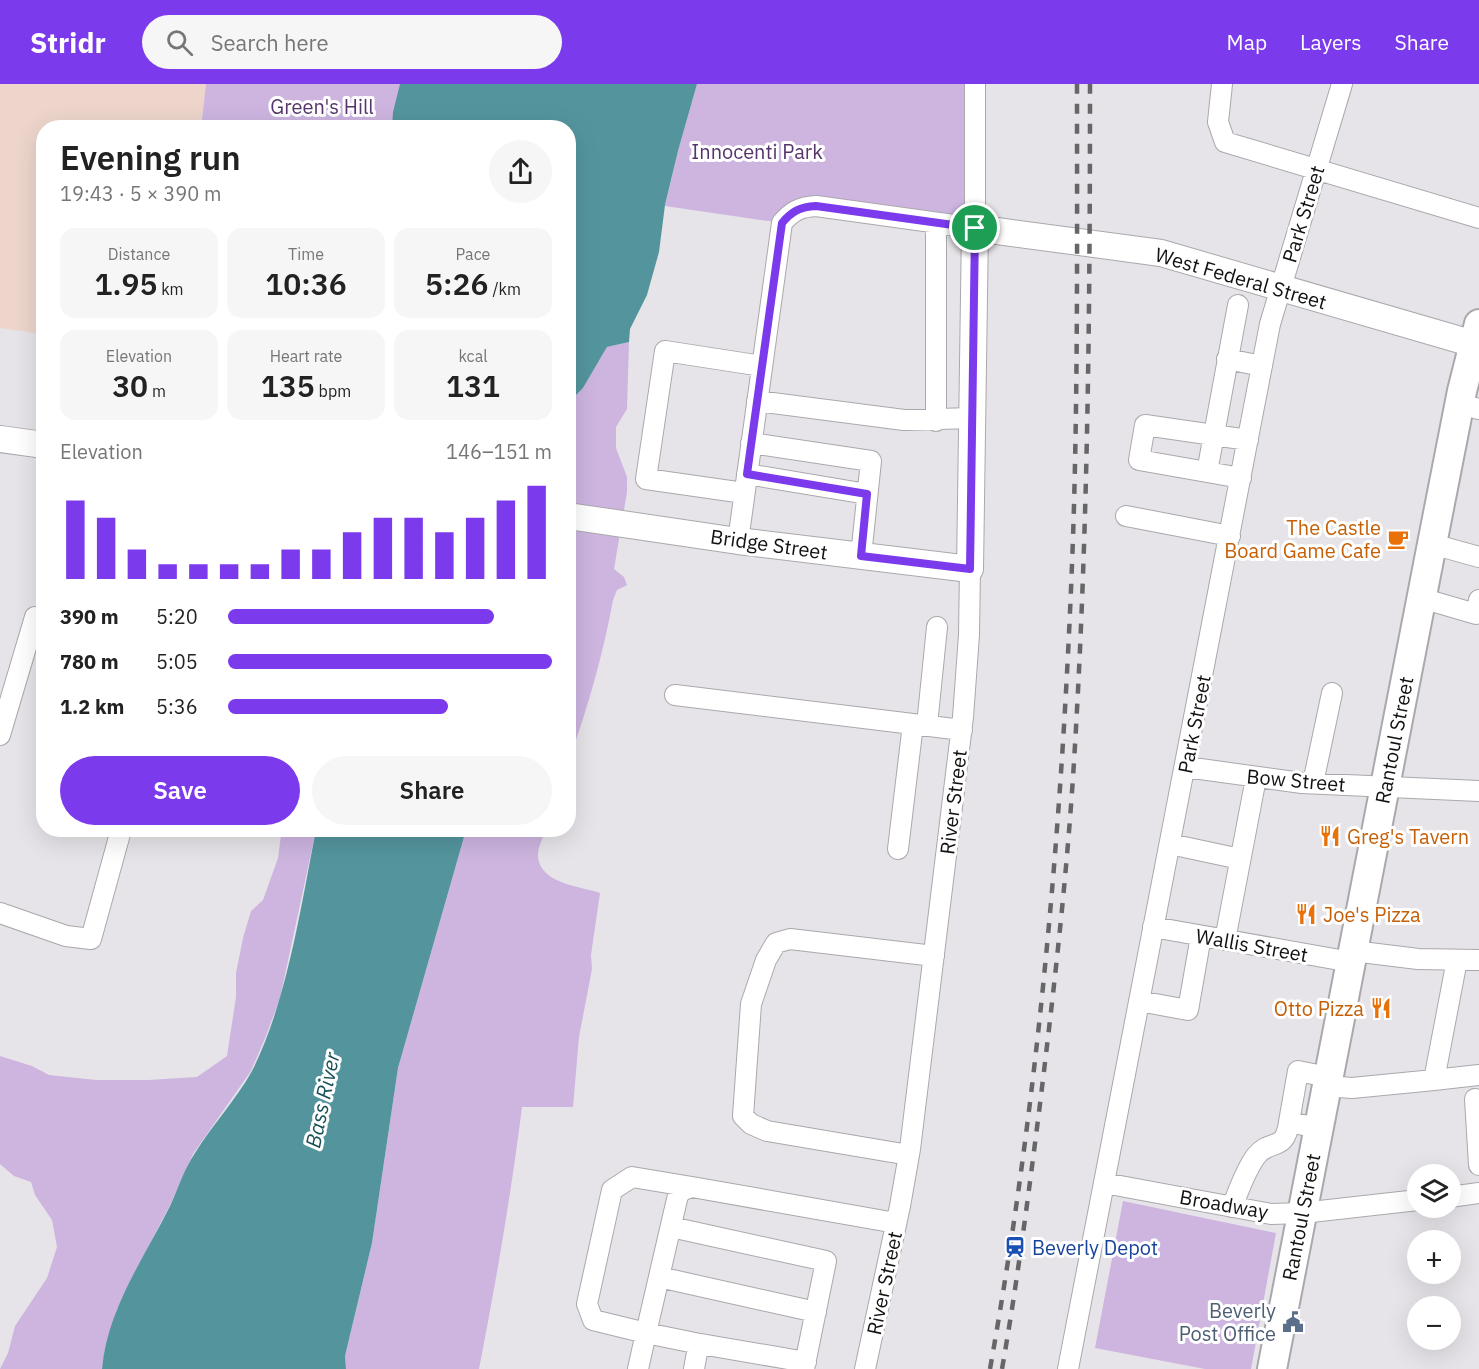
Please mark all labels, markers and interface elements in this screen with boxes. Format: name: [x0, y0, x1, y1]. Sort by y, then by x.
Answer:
search box: [142, 15, 562, 69]
text: Stridr: [30, 24, 106, 61]
icon: search: [163, 26, 196, 59]
text: Search here: [211, 28, 329, 57]
text: Map: [1227, 28, 1267, 56]
text: Layers: [1300, 28, 1362, 56]
text: Share: [1395, 28, 1449, 56]
park label: Green's Hill: [270, 93, 374, 120]
text: Evening run: [60, 136, 241, 179]
park label: Innocenti Park: [691, 138, 823, 165]
button: share: [489, 140, 552, 203]
street label: Park Street: [1275, 162, 1331, 266]
text: 19:43 · 5 × 390 m: [60, 180, 221, 207]
pin: [949, 202, 1000, 253]
icon: arrive: [958, 211, 991, 244]
street label: West Federal Street: [1152, 241, 1330, 315]
text: Distance: [108, 244, 170, 264]
text: Time: [288, 244, 324, 264]
text: Pace: [456, 244, 490, 264]
text: 1.95: [94, 264, 157, 303]
text: 10:36: [265, 264, 347, 303]
text: 5:26: [425, 264, 489, 303]
text: km: [157, 279, 184, 299]
text: /km: [489, 279, 521, 299]
text: Elevation: [106, 346, 172, 366]
text: Heart rate: [270, 346, 342, 366]
text: kcal: [458, 346, 488, 366]
text: 30: [112, 366, 148, 405]
text: 135: [261, 366, 315, 405]
text: 131: [446, 366, 500, 405]
text: m: [148, 381, 166, 401]
text: bpm: [315, 381, 351, 401]
text: Elevation: [60, 438, 143, 465]
text: 146–151 m: [446, 438, 552, 465]
place label: The Castle Board Game Cafe: [1224, 514, 1381, 564]
street label: Bridge Street: [709, 522, 829, 566]
cafe icon: The Castle Board Game Cafe: [1386, 527, 1410, 551]
text: 390 m: [60, 603, 119, 630]
text: 5:20: [156, 603, 198, 630]
text: 780 m: [60, 648, 119, 675]
text: 5:05: [156, 648, 198, 675]
street label: Park Street: [1171, 672, 1217, 776]
street label: Rantoul Street: [1368, 674, 1420, 806]
text: 1.2 km: [60, 693, 124, 720]
text: 5:36: [156, 693, 198, 720]
street label: River Street: [933, 748, 973, 856]
button: Save: [60, 756, 300, 825]
button: Share: [312, 756, 552, 825]
street label: Bow Street: [1245, 762, 1347, 798]
place label: Greg's Tavern: [1347, 823, 1469, 850]
restaurant icon: Greg's Tavern: [1318, 824, 1342, 848]
place label: Joe's Pizza: [1323, 901, 1421, 928]
restaurant icon: Joe's Pizza: [1294, 902, 1318, 926]
street label: Wallis Street: [1194, 922, 1310, 968]
place label: Otto Pizza: [1274, 995, 1364, 1022]
restaurant icon: Otto Pizza: [1369, 996, 1393, 1020]
water label: Bass River: [298, 1048, 346, 1150]
street label: Rantoul Street: [1275, 1151, 1327, 1283]
map controls: [1407, 1164, 1461, 1350]
button: layers: [1407, 1164, 1461, 1218]
street label: Broadway: [1178, 1183, 1270, 1225]
street label: River Street: [860, 1229, 908, 1337]
button: +: [1407, 1230, 1461, 1284]
place label: Beverly Depot: [1032, 1234, 1158, 1261]
station icon: Beverly Depot: [1003, 1235, 1027, 1259]
button: −: [1407, 1296, 1461, 1350]
place label: Beverly Post Office: [1179, 1297, 1276, 1347]
public building icon: Beverly Post Office: [1281, 1310, 1305, 1334]

